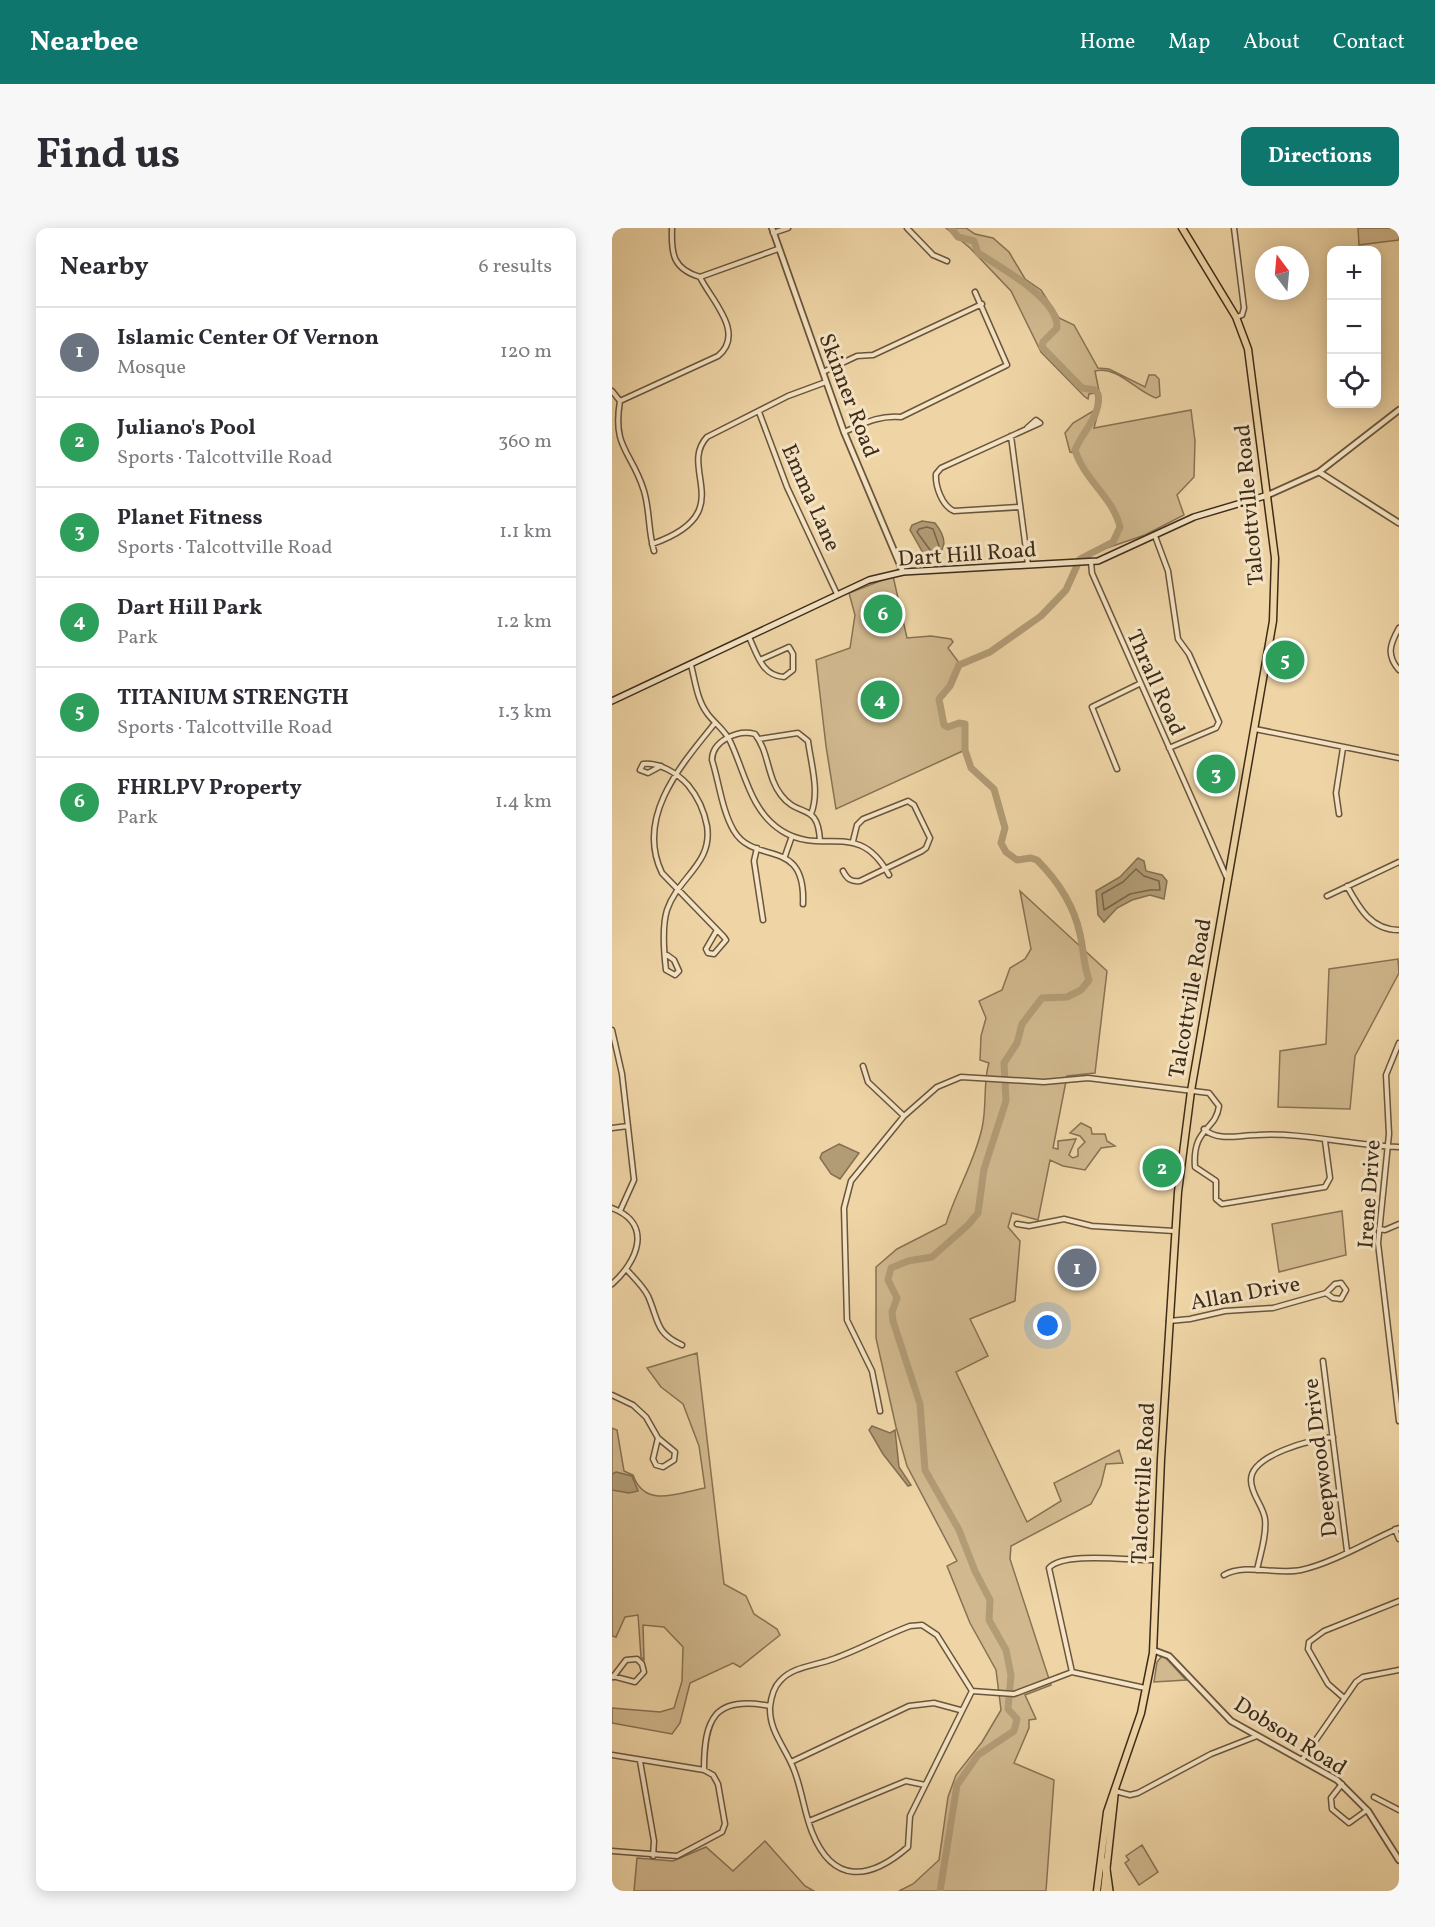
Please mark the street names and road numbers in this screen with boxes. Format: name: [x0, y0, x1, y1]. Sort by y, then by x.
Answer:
street label: Skinner Road: [810, 329, 886, 462]
street label: Talcottville Road: [1228, 423, 1273, 587]
street label: Emma Lane: [772, 439, 847, 557]
street label: Dart Hill Road: [897, 535, 1037, 576]
street label: Thrall Road: [1118, 625, 1192, 741]
street label: Talcottville Road: [1162, 916, 1221, 1081]
street label: Irene Drive: [1351, 1139, 1390, 1250]
street label: Allan Drive: [1188, 1270, 1303, 1319]
street label: Deepwood Drive: [1296, 1376, 1347, 1539]
street label: Talcottville Road: [1125, 1402, 1164, 1565]
street label: Dobson Road: [1227, 1690, 1352, 1784]

